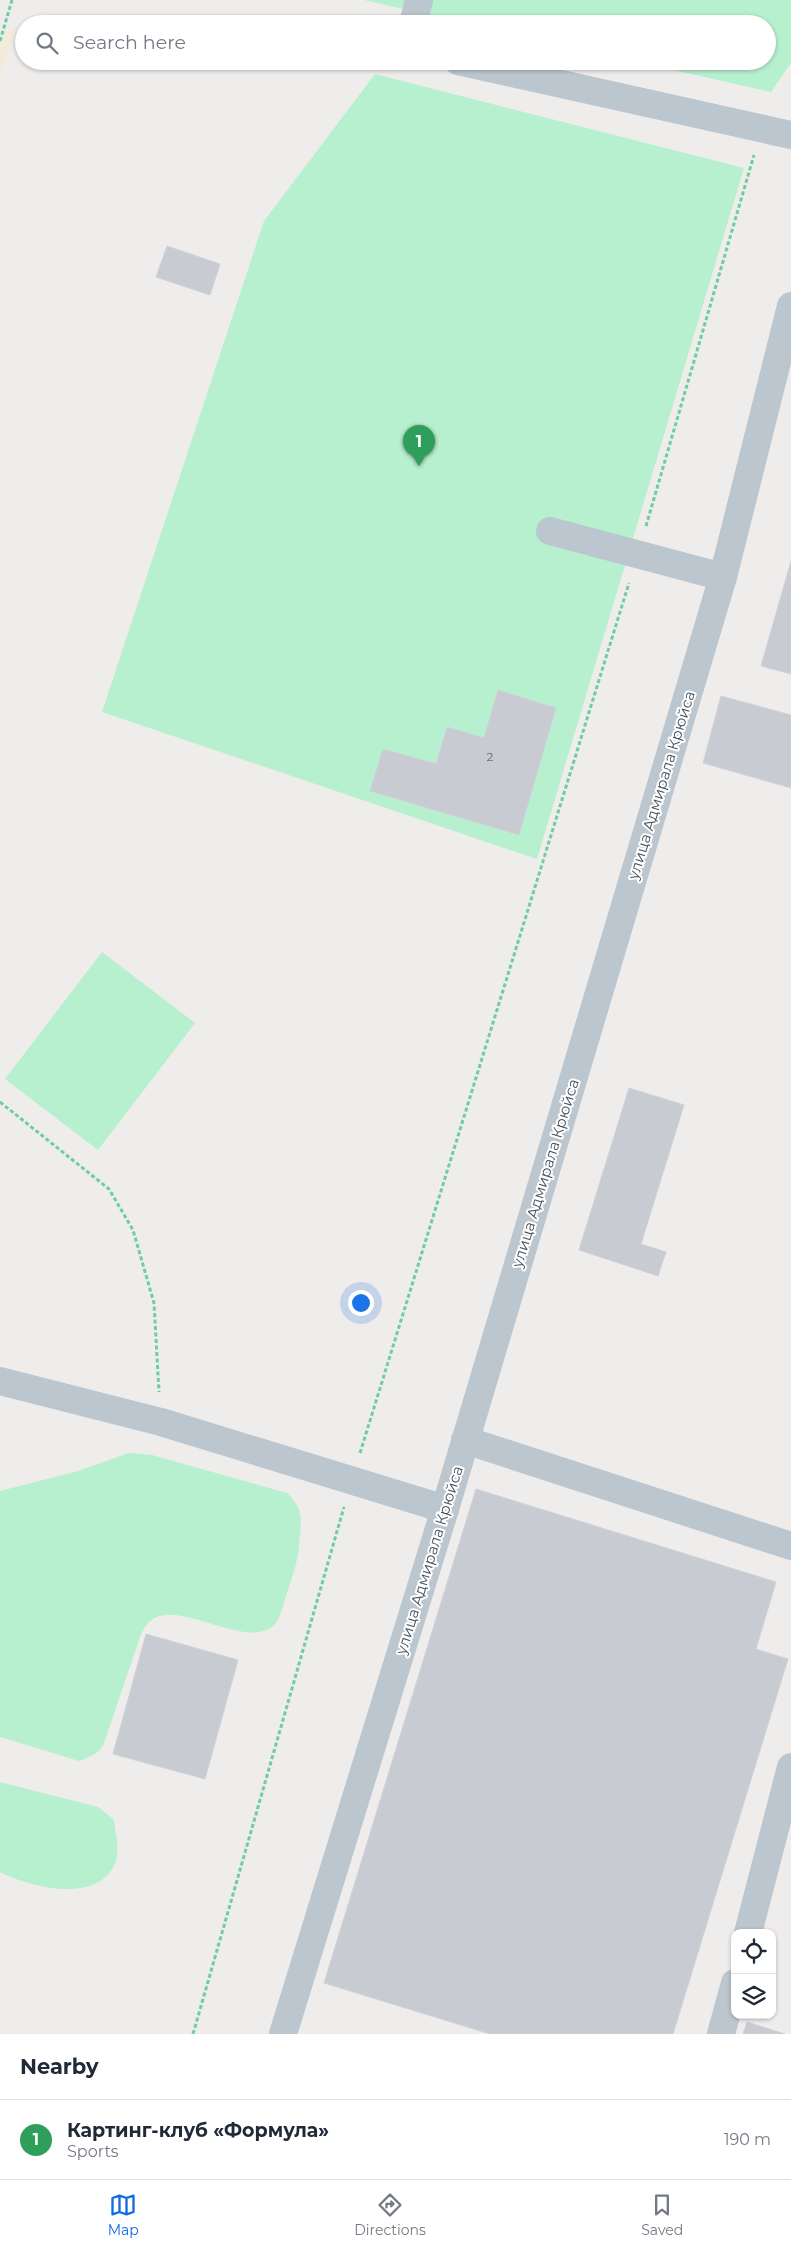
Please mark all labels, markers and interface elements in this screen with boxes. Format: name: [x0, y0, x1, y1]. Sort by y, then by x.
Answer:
search box: [15, 15, 776, 70]
icon: search: [33, 29, 61, 57]
text: Search here: [73, 31, 186, 54]
pin: 1: [403, 425, 435, 466]
street label: улица Адмирала Крюйса: [623, 688, 699, 883]
house number: 2: [487, 749, 494, 764]
street label: улица Адмирала Крюйса: [507, 1076, 583, 1271]
your location: [348, 1290, 374, 1316]
street label: улица Адмирала Крюйса: [391, 1463, 467, 1658]
map controls: [731, 1929, 776, 2019]
button: locate: [731, 1929, 776, 1974]
button: layers: [731, 1974, 776, 2019]
text: Nearby: [20, 2054, 99, 2079]
text: Картинг-клуб «Формула»: [67, 2119, 329, 2142]
text: 1: [33, 2130, 39, 2149]
text: 190 m: [724, 2130, 771, 2149]
text: Sports: [67, 2142, 119, 2161]
tab: Map: [108, 2191, 139, 2239]
tab: Directions: [354, 2191, 426, 2239]
tab: Saved: [641, 2191, 683, 2239]

